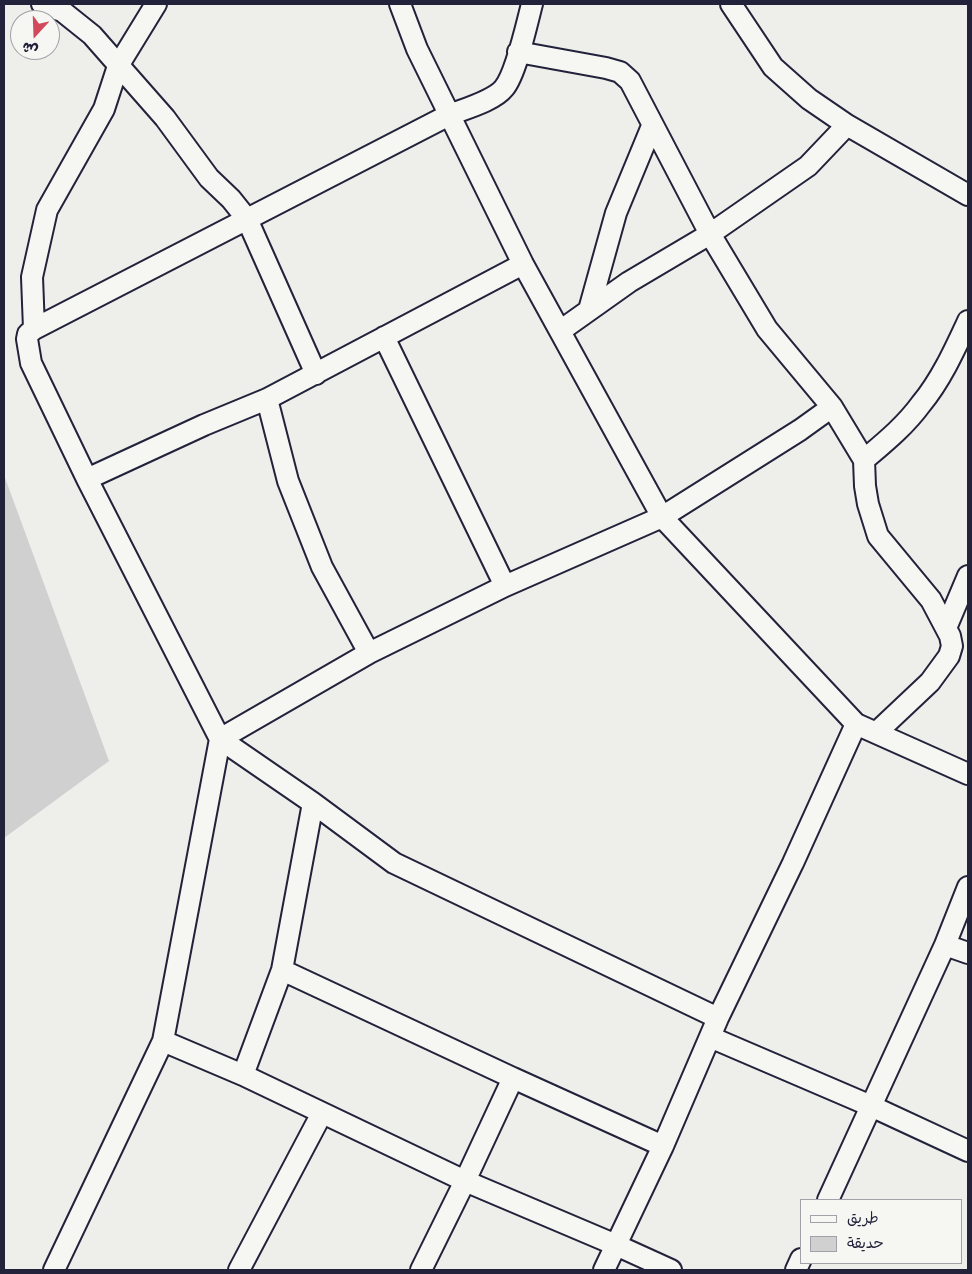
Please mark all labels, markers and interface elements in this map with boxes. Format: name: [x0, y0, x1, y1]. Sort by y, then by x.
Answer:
north arrow: [10, 10, 60, 60]
text: ش: [20, 38, 40, 59]
legend: [800, 1199, 962, 1264]
text: طريق: [847, 1209, 879, 1228]
text: حديقة: [847, 1234, 884, 1253]

